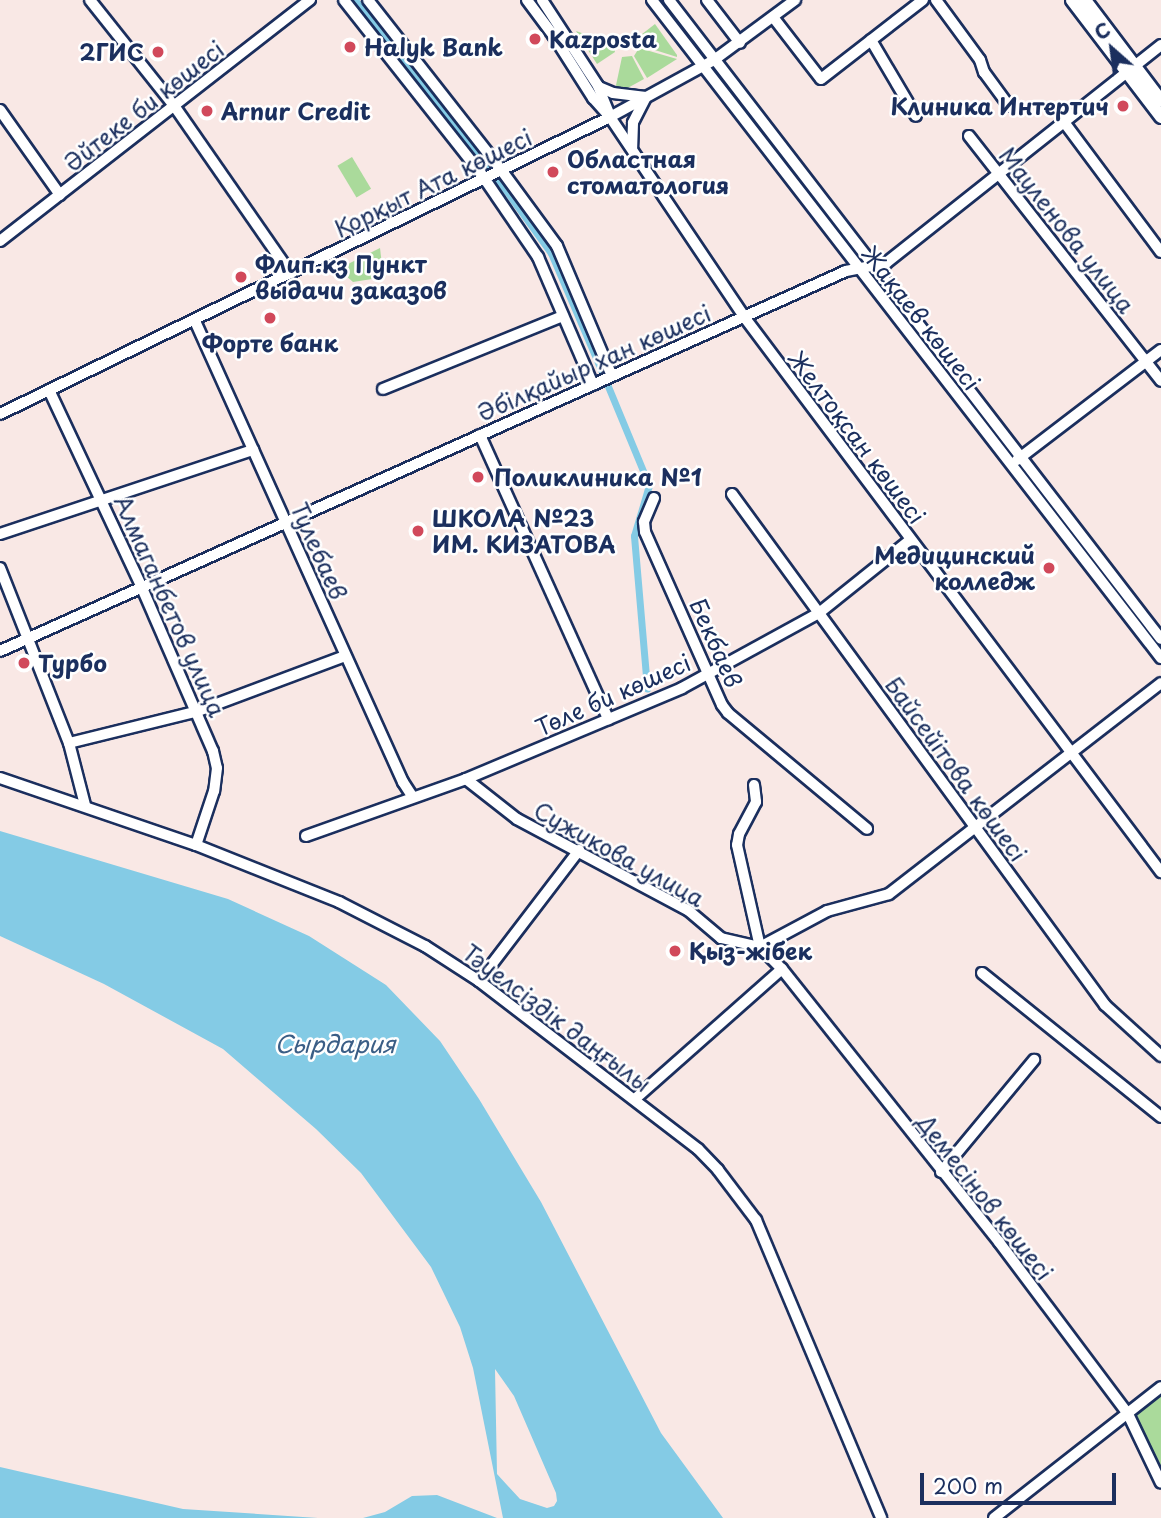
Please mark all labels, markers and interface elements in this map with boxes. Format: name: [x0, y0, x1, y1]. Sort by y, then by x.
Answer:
north arrow: [1077, 14, 1147, 84]
text: С: [1089, 15, 1115, 46]
place label: Kazposta: [549, 25, 657, 53]
marker: Kazposta: [527, 31, 543, 47]
place label: Halyk Bank: [364, 33, 504, 61]
street label: Әйтеке би көшесі: [57, 34, 231, 178]
place label: 2ГИС: [79, 38, 144, 66]
marker: Halyk Bank: [342, 39, 358, 55]
marker: 2ГИС: [150, 44, 166, 60]
place label: Клиника Интертич: [888, 92, 1109, 120]
place label: Arnur Credit: [221, 97, 370, 125]
marker: Клиника Интертич: [1115, 98, 1131, 114]
marker: Arnur Credit: [199, 103, 215, 119]
street label: Қорқыт Ата көшесі: [329, 123, 537, 243]
street label: Мауленова улица: [993, 141, 1141, 319]
place label: Областная стоматология: [567, 145, 729, 199]
marker: Областная стоматология: [545, 164, 561, 180]
street label: Жақаев көшесі: [857, 241, 985, 395]
place label: Флип.кз Пункт выдачи заказов: [255, 250, 447, 304]
marker: Флип.кз Пункт выдачи заказов: [233, 269, 249, 285]
street label: Әбілқайыр хан көшесі: [473, 299, 715, 427]
marker: Форте банк: [262, 310, 278, 326]
place label: Форте банк: [201, 329, 339, 357]
street label: Желтоқсан көшесі: [783, 345, 931, 529]
place label: Поликлиника №1: [494, 463, 702, 491]
marker: Поликлиника №1: [468, 467, 488, 487]
street label: Алмаганбетов улица: [109, 491, 231, 721]
street label: Тулебаев: [285, 498, 353, 604]
place label: ШКОЛА №23 ИМ. КИЗАТОВА: [432, 504, 616, 558]
marker: ШКОЛА №23 ИМ. КИЗАТОВА: [410, 523, 426, 539]
place label: Медицинский колледж: [874, 541, 1035, 595]
marker: Медицинский колледж: [1041, 560, 1057, 576]
street label: Бекбаев: [684, 594, 748, 692]
street label: Төле би көшесі: [530, 648, 696, 742]
place label: Турбо: [38, 649, 107, 677]
marker: Турбо: [16, 655, 32, 671]
street label: Байсейітова көшесі: [880, 671, 1032, 867]
street label: Сужикова улица: [529, 796, 709, 912]
place label: Қыз-жібек: [689, 937, 812, 965]
street label: Тәуелсіздік даңғылы: [457, 938, 657, 1098]
marker: Қыз-жібек: [667, 943, 683, 959]
water label: Сырдария: [274, 1030, 396, 1058]
street label: Демесінов көшесі: [911, 1108, 1059, 1286]
scale bar: [923, 1458, 1119, 1502]
text: 200 m: [933, 1469, 1003, 1501]

